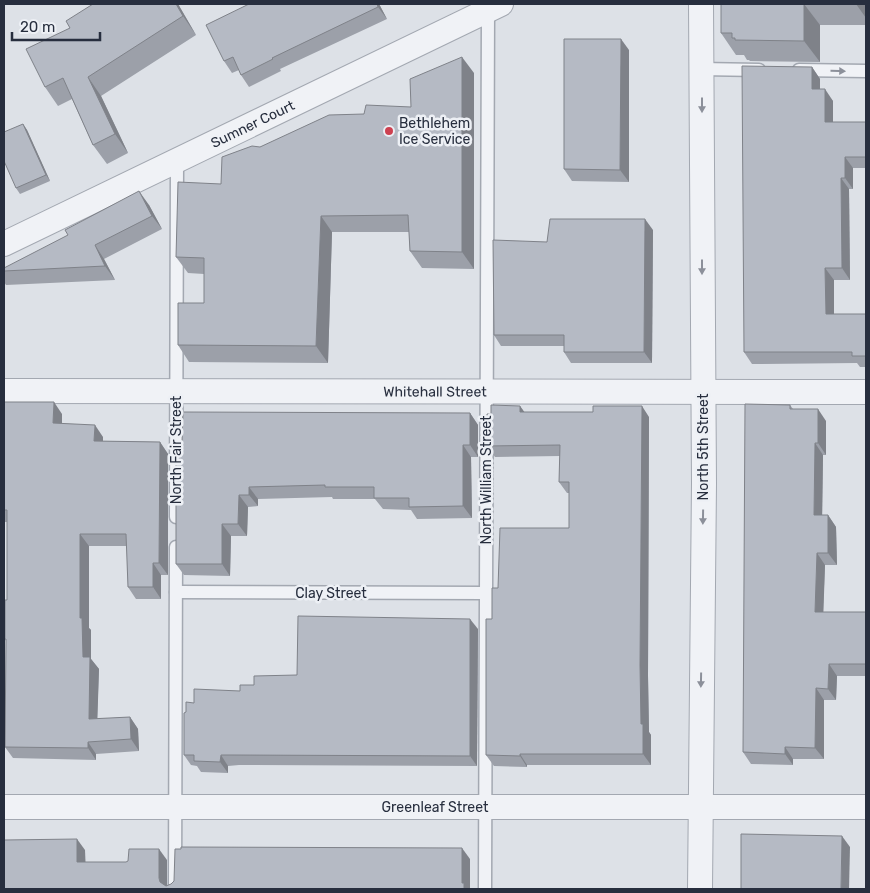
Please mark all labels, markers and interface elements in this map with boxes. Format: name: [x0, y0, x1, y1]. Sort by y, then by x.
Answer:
scale bar: [12, 10, 100, 42]
text: 20 m: [20, 18, 55, 36]
one-way arrow: [830, 67, 846, 75]
street label: Sumner Court: [208, 97, 298, 152]
one-way arrow: [698, 97, 706, 113]
place label: Bethlehem Ice Service: [399, 115, 471, 148]
marker: Bethlehem Ice Service: [383, 125, 395, 137]
one-way arrow: [698, 260, 706, 276]
street label: Whitehall Street: [383, 383, 487, 401]
street label: North 5th Street: [695, 393, 712, 500]
street label: North Fair Street: [168, 395, 185, 504]
street label: North William Street: [478, 415, 495, 545]
one-way arrow: [699, 510, 707, 526]
street label: Clay Street: [295, 585, 367, 602]
one-way arrow: [697, 672, 705, 688]
street label: Greenleaf Street: [382, 799, 489, 816]

